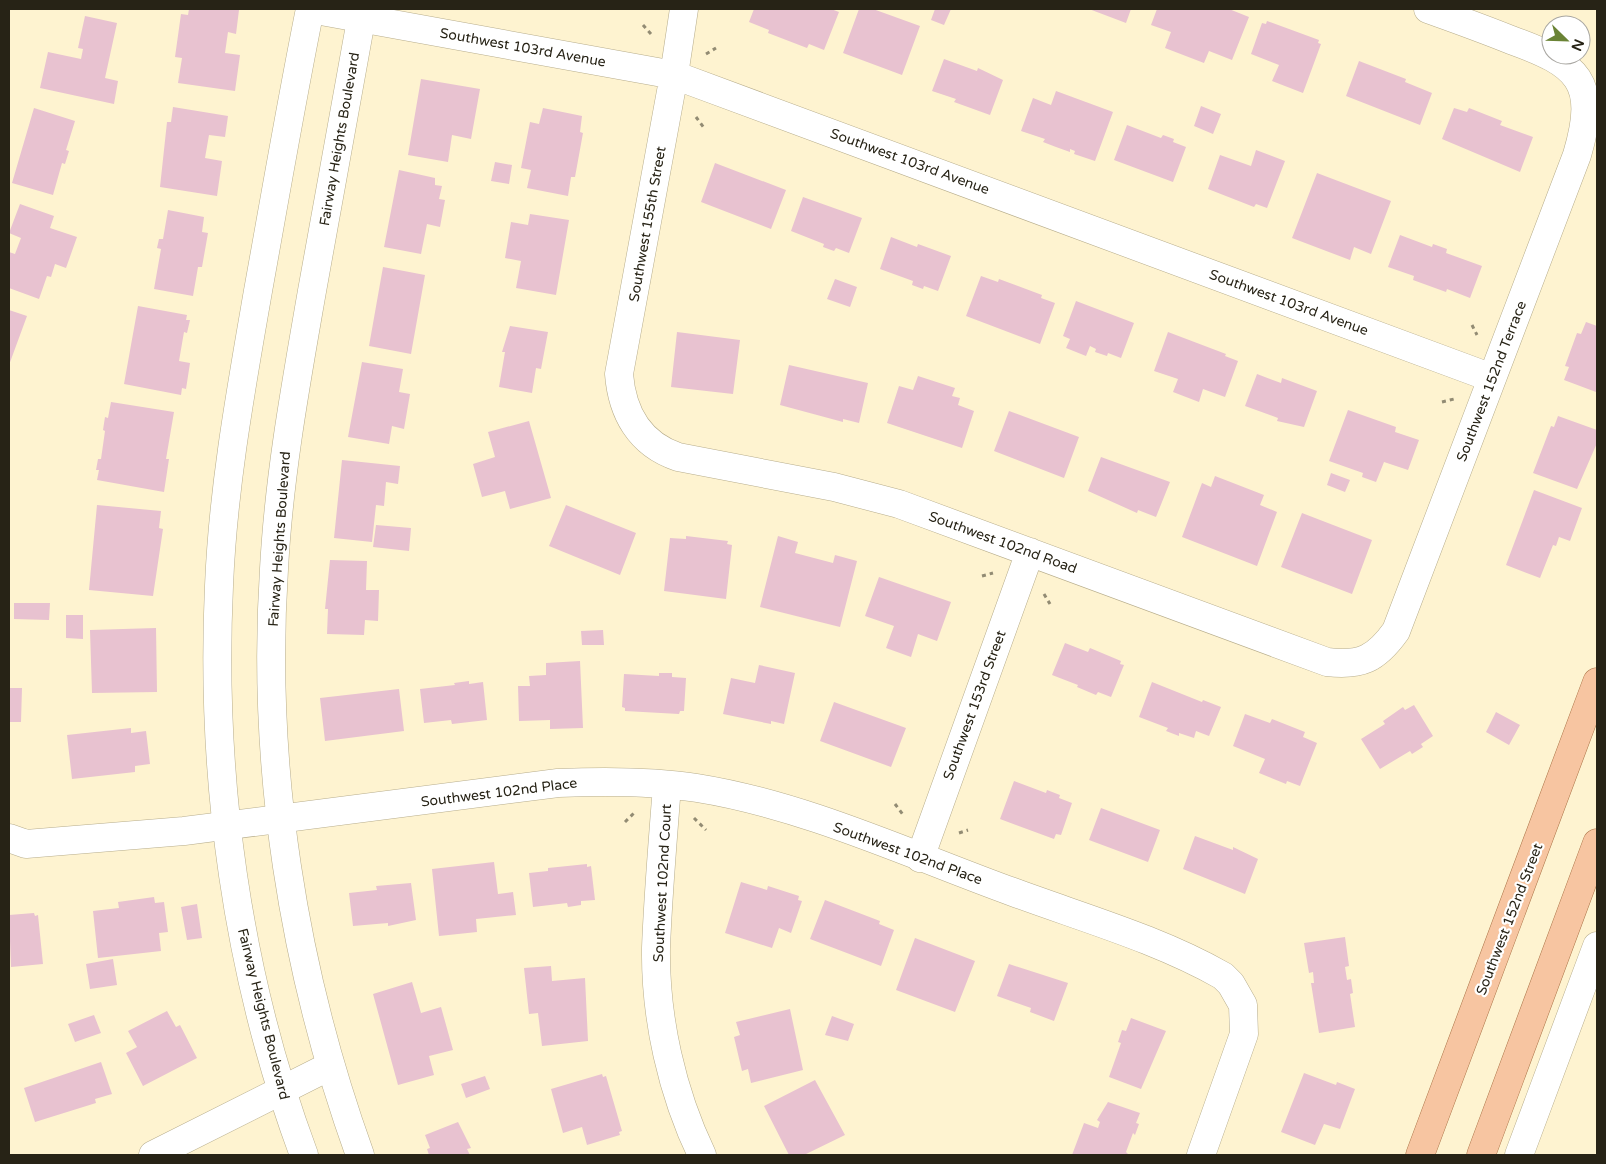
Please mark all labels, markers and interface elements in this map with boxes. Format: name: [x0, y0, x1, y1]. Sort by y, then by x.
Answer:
north arrow: [1541, 15, 1591, 65]
street label: Southwest 103rd Avenue: [439, 25, 607, 70]
text: N: [1567, 36, 1588, 53]
street label: Fairway Heights Boulevard: [316, 51, 363, 227]
street label: Southwest 103rd Avenue: [828, 125, 992, 198]
street label: Southwest 155th Street: [625, 144, 670, 303]
street label: Southwest 103rd Avenue: [1207, 266, 1371, 339]
street label: Southwest 152nd Terrace: [1453, 298, 1530, 464]
street label: Fairway Heights Boulevard: [265, 451, 294, 627]
street label: Southwest 102nd Road: [926, 508, 1079, 577]
street label: Southwest 153rd Street: [939, 627, 1010, 782]
street label: Southwest 102nd Place: [420, 774, 578, 811]
street label: Southwest 102nd Court: [650, 803, 675, 963]
street label: Southwest 102nd Place: [831, 819, 985, 888]
street label: Southwest 152nd Street: [1473, 840, 1547, 998]
street label: Fairway Heights Boulevard: [234, 927, 293, 1102]

